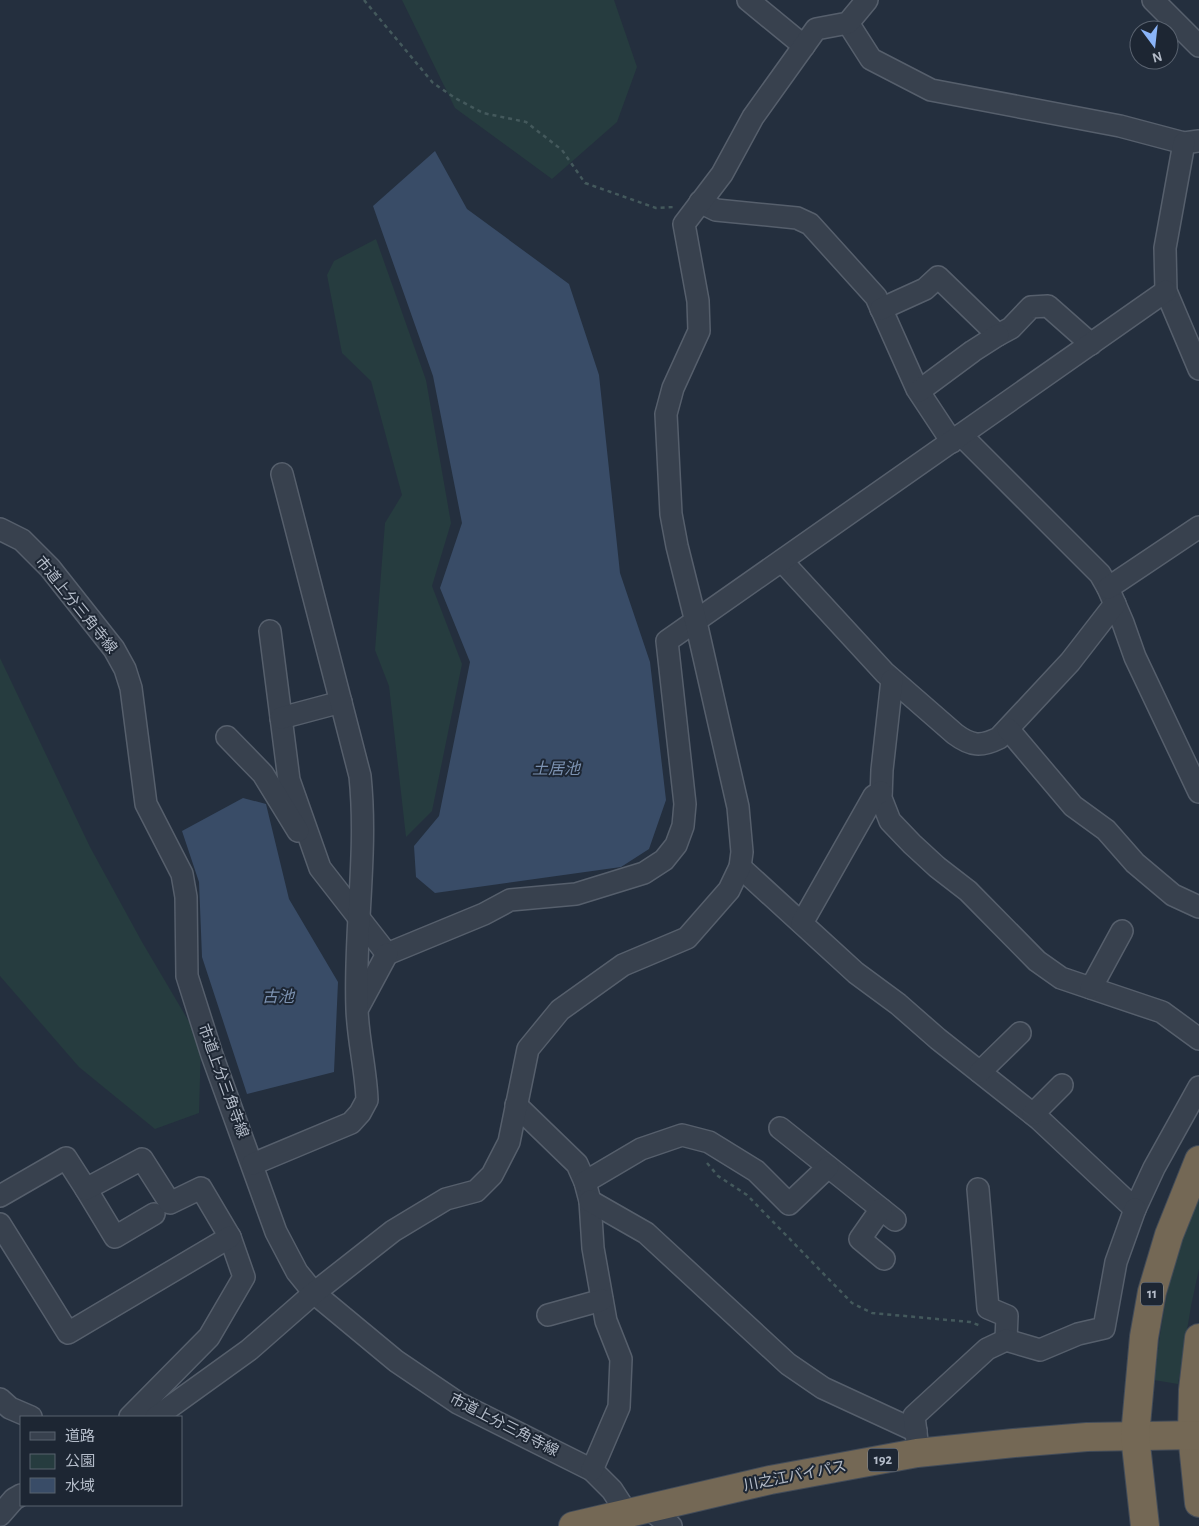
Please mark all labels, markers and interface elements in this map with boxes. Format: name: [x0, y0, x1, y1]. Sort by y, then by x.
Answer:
north arrow: [1129, 20, 1179, 70]
text: N: [1151, 49, 1164, 65]
street label: 市道上分三角寺線: [32, 553, 120, 656]
water label: 土居池: [532, 760, 582, 777]
water label: 古池: [262, 988, 296, 1005]
street label: 市道上分三角寺線: [195, 1022, 252, 1140]
road number: 11: [1141, 1282, 1163, 1306]
street label: 市道上分三角寺線: [447, 1390, 561, 1459]
legend: [20, 1416, 182, 1506]
text: 道路: [65, 1428, 95, 1444]
road number: 192: [868, 1448, 898, 1472]
text: 公園: [65, 1453, 95, 1469]
street label: 川之江バイパス: [742, 1458, 848, 1493]
text: 水域: [65, 1478, 95, 1494]

